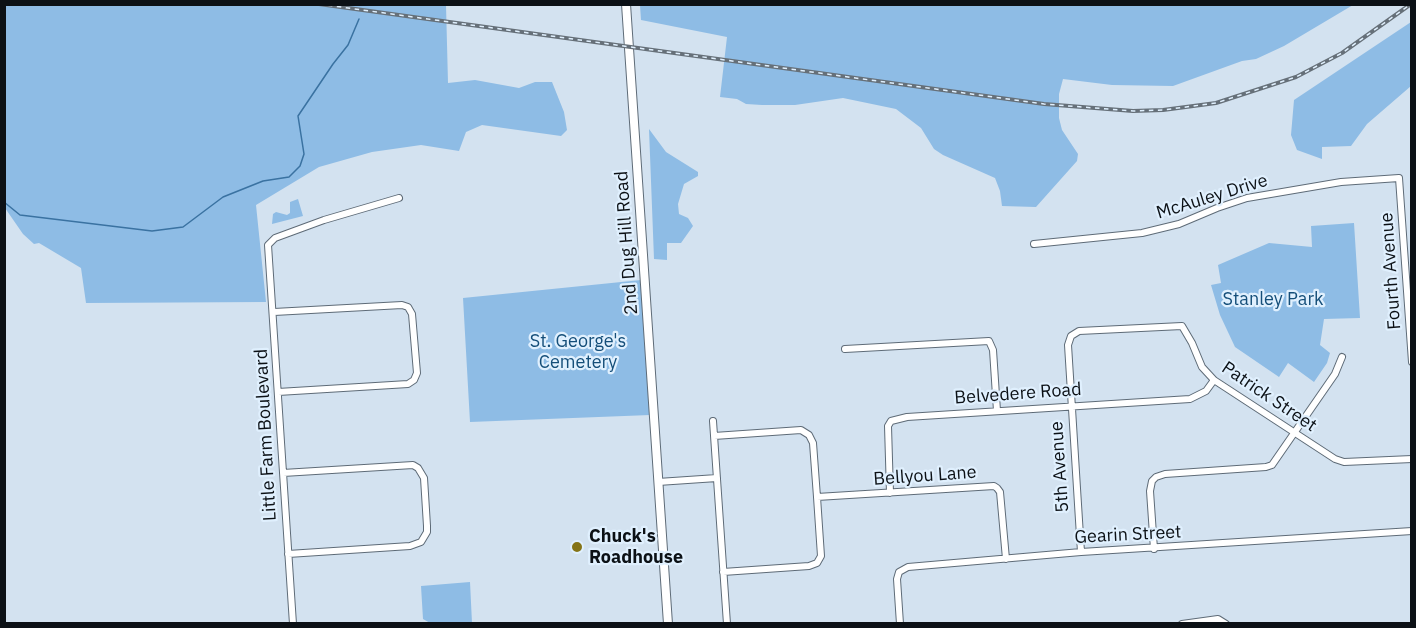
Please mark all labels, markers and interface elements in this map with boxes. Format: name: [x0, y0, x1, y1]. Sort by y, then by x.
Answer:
street label: 2nd Dug Hill Road: [611, 170, 643, 316]
street label: McAuley Drive: [1154, 170, 1270, 224]
street label: Fourth Avenue: [1376, 212, 1406, 330]
park label: Stanley Park: [1223, 289, 1323, 311]
park label: St. George's Cemetery: [530, 331, 626, 374]
street label: Little Farm Boulevard: [251, 348, 281, 522]
street label: Patrick Street: [1217, 357, 1321, 437]
street label: Belvedere Road: [954, 379, 1082, 409]
street label: 5th Avenue: [1046, 421, 1074, 513]
street label: Bellyou Lane: [873, 462, 977, 490]
street label: Gearin Street: [1074, 521, 1182, 549]
place label: Chuck's Roadhouse: [589, 526, 683, 568]
marker: Chuck's Roadhouse: [570, 540, 584, 554]

